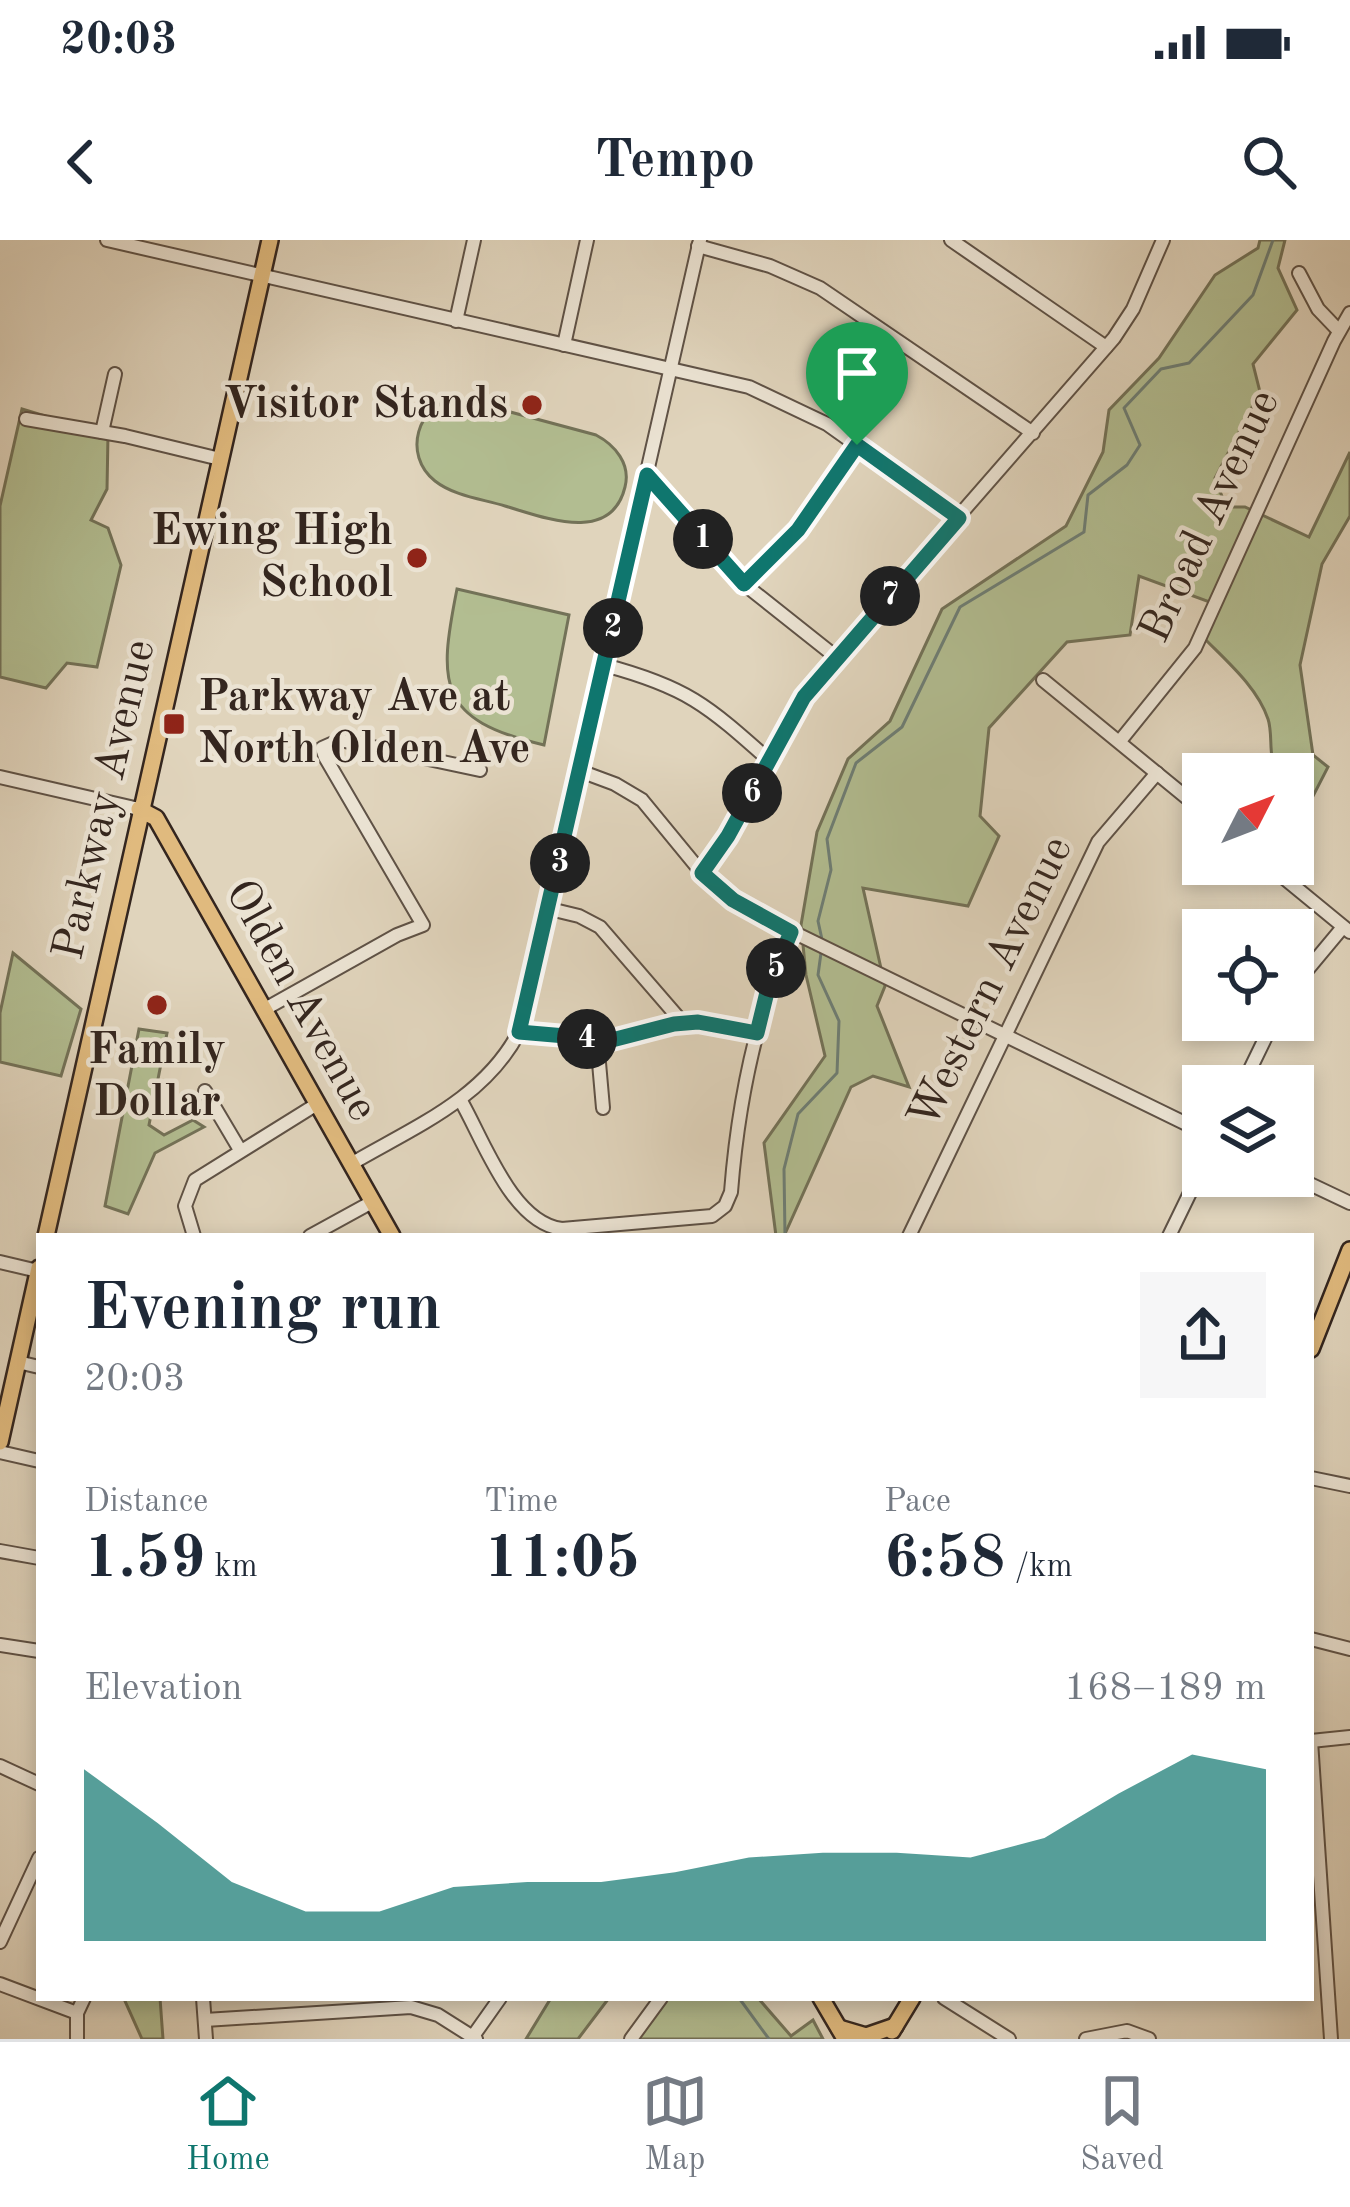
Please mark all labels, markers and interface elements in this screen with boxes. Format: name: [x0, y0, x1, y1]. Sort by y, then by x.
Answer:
text: 20:03: [60, 19, 177, 64]
icon: back: [48, 129, 114, 195]
icon: search: [1236, 129, 1302, 195]
text: Tempo: [595, 135, 755, 189]
pin: [806, 322, 908, 445]
icon: arrive: [824, 340, 890, 406]
place label: Visitor Stands: [223, 383, 508, 428]
street label: Broad Avenue: [1133, 384, 1289, 650]
marker: Visitor Stands: [519, 392, 545, 418]
pin: 1: [673, 509, 733, 569]
place label: Ewing High School: [151, 510, 393, 607]
text: 1: [693, 522, 713, 555]
marker: Ewing High School: [404, 545, 430, 571]
pin: 7: [860, 566, 920, 626]
text: 7: [880, 579, 900, 612]
pin: 2: [583, 598, 643, 658]
text: 2: [603, 611, 623, 644]
street label: Parkway Avenue: [47, 636, 165, 964]
place label: Parkway Ave at North Olden Ave: [198, 676, 530, 773]
marker: Parkway Ave at North Olden Ave: [161, 711, 187, 737]
north arrow: [1182, 753, 1314, 885]
map controls: [1182, 753, 1314, 1197]
pin: 6: [722, 763, 782, 823]
text: 6: [742, 776, 762, 809]
street label: Western Avenue: [902, 830, 1082, 1136]
pin: 3: [530, 833, 590, 893]
text: 3: [550, 846, 570, 879]
street label: Olden Avenue: [215, 873, 385, 1129]
button: locate: [1182, 909, 1314, 1041]
pin: 5: [746, 938, 806, 998]
text: 5: [766, 951, 786, 984]
marker: Family Dollar: [144, 992, 170, 1018]
pin: 4: [557, 1009, 617, 1069]
text: 4: [577, 1022, 597, 1055]
place label: Family Dollar: [88, 1029, 226, 1126]
button: layers: [1182, 1065, 1314, 1197]
button: share: [1140, 1272, 1266, 1398]
text: Evening run: [84, 1278, 442, 1344]
text: 20:03: [84, 1360, 185, 1399]
text: Distance: [84, 1486, 208, 1519]
text: Time: [484, 1486, 558, 1519]
text: Pace: [884, 1486, 951, 1519]
text: 1.59: [84, 1530, 205, 1590]
text: 11:05: [484, 1530, 640, 1590]
text: 6:58: [884, 1530, 1005, 1590]
text: km: [205, 1551, 258, 1584]
text: /km: [1005, 1551, 1073, 1584]
text: Elevation: [84, 1669, 243, 1708]
text: 168–189 m: [1064, 1669, 1266, 1708]
tab: Home: [186, 2068, 270, 2181]
tab: Map: [642, 2068, 708, 2181]
tab: Saved: [1080, 2068, 1164, 2181]

